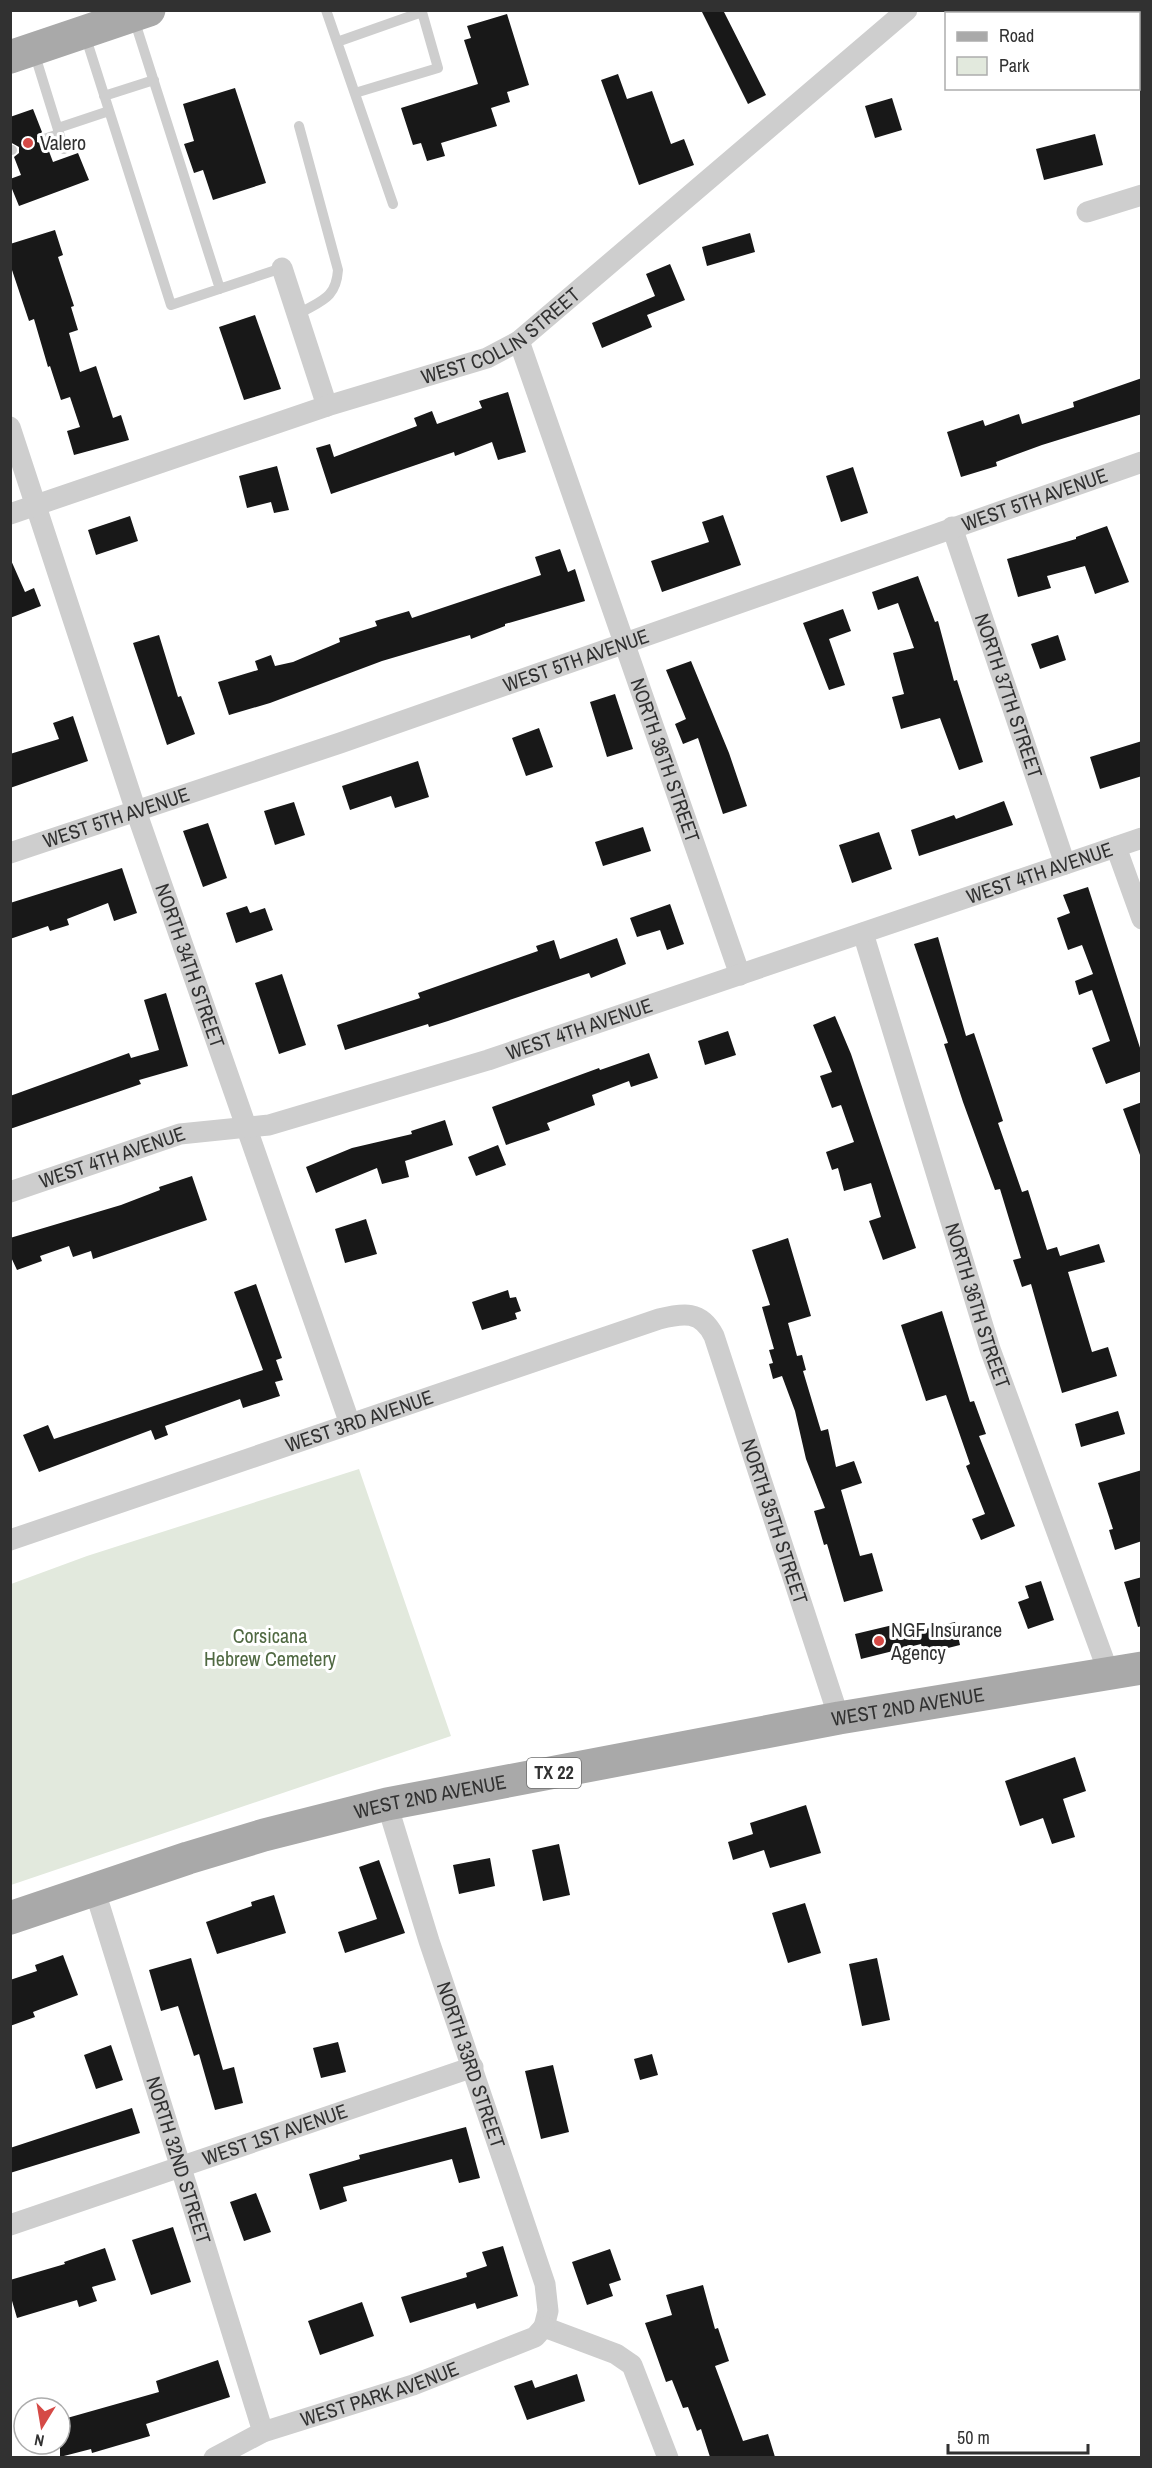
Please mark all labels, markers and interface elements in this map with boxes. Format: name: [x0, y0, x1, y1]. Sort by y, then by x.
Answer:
legend: [945, 12, 1140, 90]
text: Road: [999, 23, 1034, 48]
text: Park: [999, 53, 1030, 78]
place label: Valero: [40, 129, 86, 156]
marker: Valero: [21, 136, 35, 150]
street label: WEST COLLIN STREET: [418, 281, 585, 390]
street label: WEST 5TH AVENUE: [958, 461, 1111, 537]
street label: NORTH 37TH STREET: [969, 610, 1049, 781]
street label: WEST 5TH AVENUE: [499, 622, 652, 698]
street label: NORTH 36TH STREET: [625, 674, 707, 846]
street label: WEST 5TH AVENUE: [39, 780, 193, 854]
street label: WEST 4TH AVENUE: [963, 835, 1116, 910]
street label: NORTH 34TH STREET: [149, 880, 232, 1051]
street label: WEST 4TH AVENUE: [503, 991, 656, 1066]
street label: WEST 4TH AVENUE: [35, 1119, 189, 1194]
street label: NORTH 36TH STREET: [939, 1220, 1017, 1392]
street label: WEST 3RD AVENUE: [282, 1383, 437, 1458]
street label: NORTH 35TH STREET: [736, 1435, 815, 1607]
place label: NGF Insurance Agency: [890, 1616, 1002, 1666]
park label: Corsicana Hebrew Cemetery: [204, 1622, 337, 1672]
marker: NGF Insurance Agency: [872, 1634, 886, 1648]
street label: WEST 2ND AVENUE: [829, 1680, 986, 1732]
road number: TX 22: [527, 1758, 581, 1788]
street label: WEST 2ND AVENUE: [351, 1768, 508, 1825]
street label: NORTH 33RD STREET: [431, 1978, 512, 2151]
street label: NORTH 32ND STREET: [140, 2073, 218, 2247]
street label: WEST 1ST AVENUE: [199, 2097, 351, 2171]
street label: WEST PARK AVENUE: [297, 2354, 462, 2432]
north arrow: [12, 2396, 72, 2456]
scale bar: [948, 2417, 1088, 2455]
text: 50 m: [957, 2425, 990, 2450]
text: N: [32, 2429, 46, 2452]

